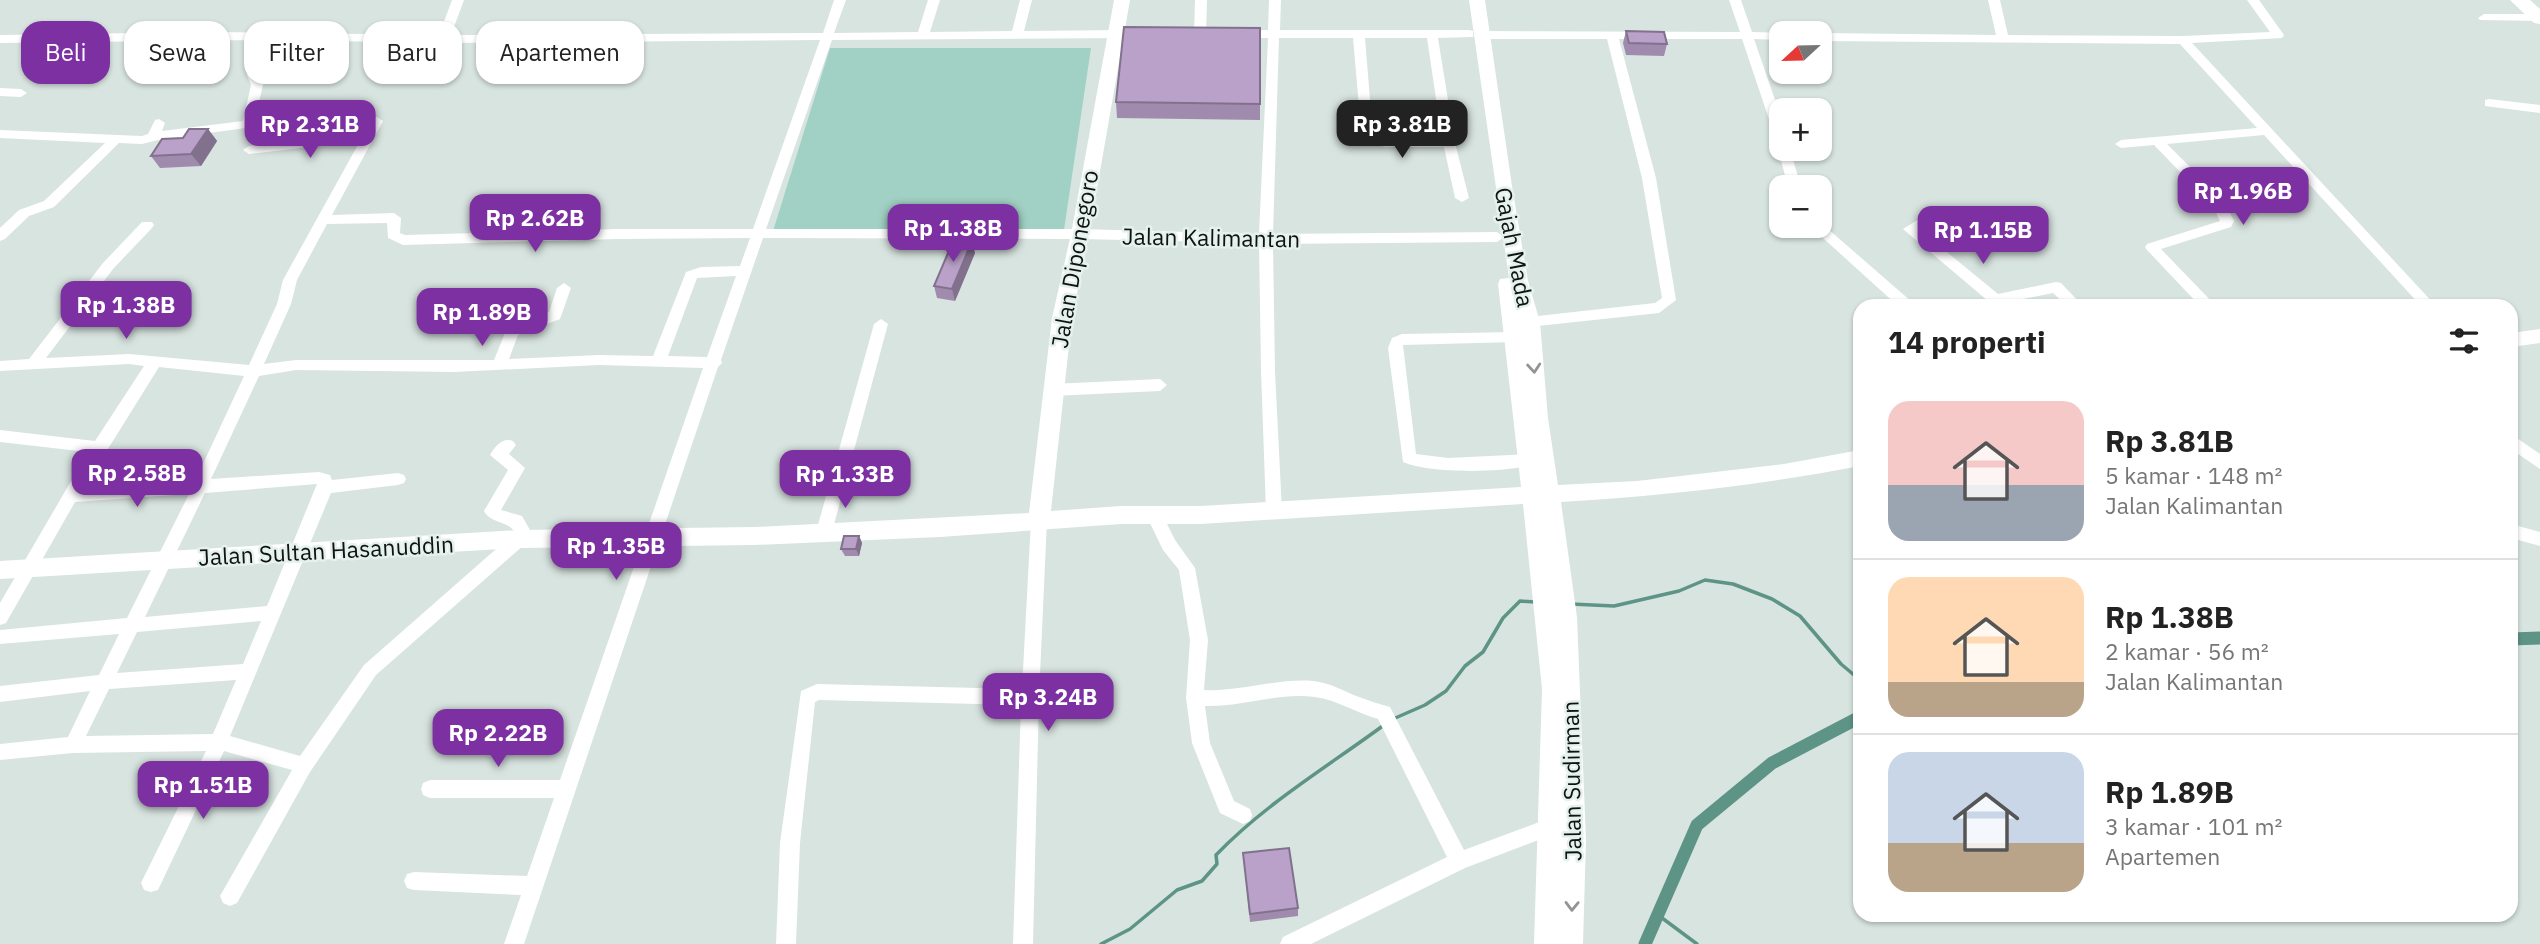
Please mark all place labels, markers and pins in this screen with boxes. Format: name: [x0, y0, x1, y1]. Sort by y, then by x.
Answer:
pin: Rp 2.31B: [238, 100, 382, 160]
pin: Rp 3.81B: [1330, 100, 1474, 160]
pin: Rp 1.96B: [2171, 168, 2315, 227]
pin: Rp 2.62B: [463, 194, 607, 254]
pin: Rp 1.38B: [881, 204, 1025, 264]
pin: Rp 1.15B: [1911, 206, 2055, 266]
pin: Rp 1.38B: [54, 282, 198, 341]
pin: Rp 1.89B: [410, 288, 554, 348]
pin: Rp 2.58B: [65, 449, 209, 509]
pin: Rp 1.33B: [773, 450, 917, 510]
pin: Rp 1.35B: [544, 522, 688, 582]
pin: Rp 3.24B: [976, 674, 1120, 733]
pin: Rp 2.22B: [426, 710, 570, 769]
pin: Rp 1.51B: [131, 762, 275, 821]

